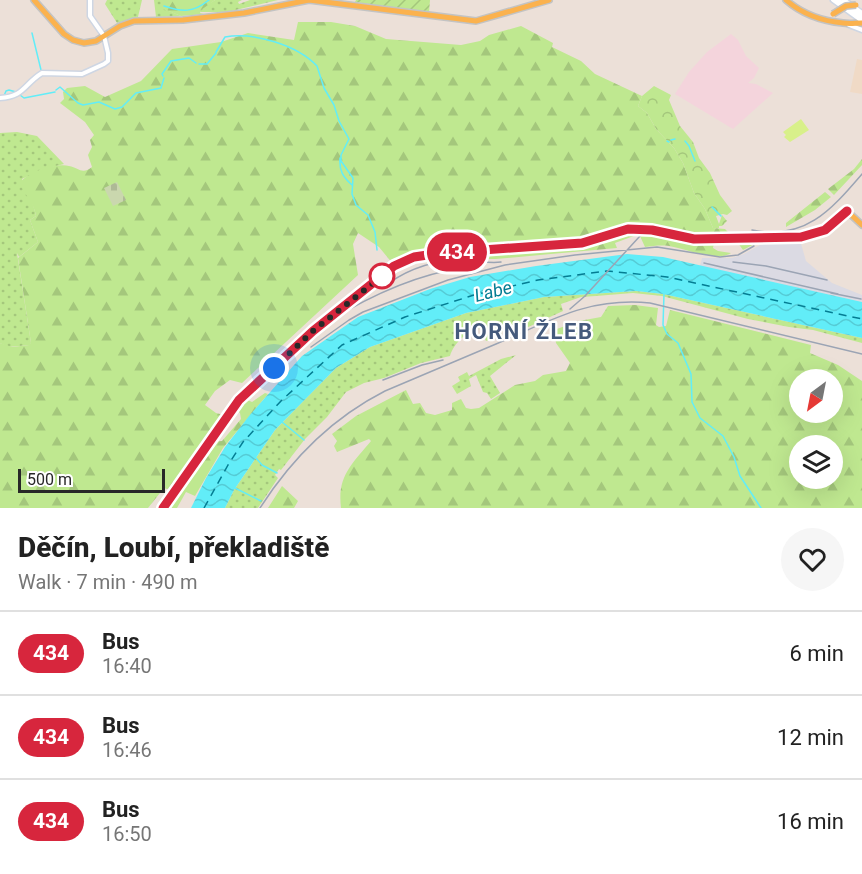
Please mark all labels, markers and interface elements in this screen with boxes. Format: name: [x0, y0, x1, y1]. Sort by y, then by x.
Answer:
line badge: 434: [422, 232, 492, 272]
text: 434: [439, 240, 475, 264]
unlabelled marker: [369, 263, 395, 289]
water label: Labe: [472, 276, 514, 306]
district label: HORNÍ ŽLEB: [455, 319, 593, 344]
your location: [259, 353, 289, 383]
north arrow: [789, 369, 843, 423]
map controls: [789, 369, 843, 489]
button: layers: [789, 435, 843, 489]
scale bar: [18, 466, 165, 493]
text: 500 m: [27, 470, 72, 489]
button: heart: [781, 528, 844, 591]
text: Děčín, Loubí, překladiště: [18, 531, 329, 564]
text: Walk · 7 min · 490 m: [18, 570, 197, 594]
text: Bus: [102, 629, 140, 654]
text: 434: [33, 641, 69, 665]
text: 6 min: [789, 641, 844, 666]
text: 16:40: [102, 654, 152, 678]
text: Bus: [102, 713, 140, 738]
text: 434: [33, 725, 69, 749]
text: 12 min: [777, 725, 844, 750]
text: 16:46: [102, 738, 152, 762]
text: Bus: [102, 797, 140, 822]
text: 434: [33, 809, 69, 833]
text: 16 min: [777, 809, 844, 834]
text: 16:50: [102, 822, 152, 846]

